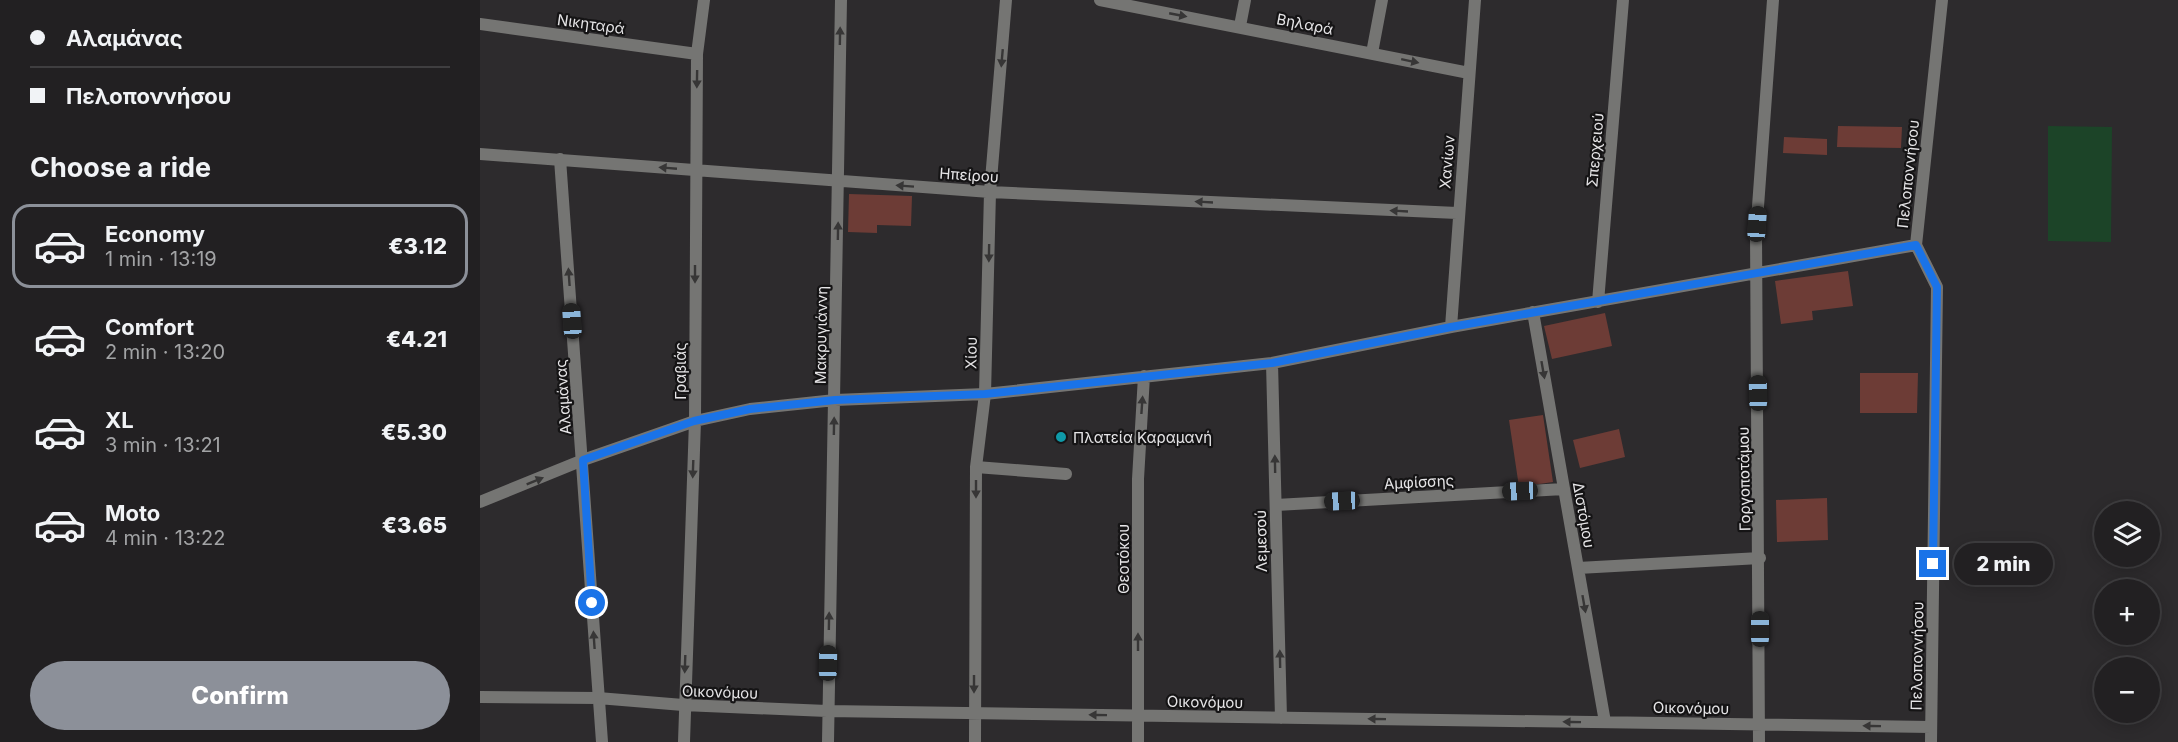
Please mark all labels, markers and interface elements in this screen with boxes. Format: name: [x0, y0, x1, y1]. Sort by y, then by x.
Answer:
street label: Βηλαρά: [1275, 9, 1335, 39]
street label: Νικηταρά: [556, 10, 626, 38]
one-way arrow: [1169, 10, 1188, 19]
text: Αλαμάνας: [66, 25, 183, 51]
one-way arrow: [835, 26, 845, 45]
one-way arrow: [997, 49, 1006, 68]
one-way arrow: [1401, 57, 1420, 66]
one-way arrow: [692, 70, 702, 89]
text: Πελοποννήσου: [66, 83, 231, 109]
street label: Σπερχειού: [1582, 112, 1608, 188]
street label: Πελοποννήσου: [1893, 119, 1923, 229]
street label: Χανίων: [1435, 134, 1459, 190]
text: Choose a ride: [30, 151, 211, 184]
street label: Ηπείρου: [939, 163, 999, 187]
one-way arrow: [659, 164, 678, 173]
one-way arrow: [895, 181, 914, 191]
one-way arrow: [1195, 197, 1214, 206]
car: [1747, 205, 1767, 243]
one-way arrow: [1389, 206, 1408, 215]
icon: car: [33, 219, 87, 273]
text: Economy: [105, 221, 205, 247]
one-way arrow: [833, 221, 842, 240]
text: €3.12: [388, 233, 447, 259]
one-way arrow: [984, 243, 993, 262]
text: 1 min · 13:19: [105, 247, 217, 271]
one-way arrow: [690, 265, 700, 284]
one-way arrow: [564, 268, 574, 287]
street label: Μακρυγιάννη: [811, 286, 831, 384]
car: [562, 302, 582, 340]
icon: car: [33, 312, 87, 366]
text: Comfort: [105, 314, 194, 340]
text: €4.21: [386, 326, 447, 352]
street label: Χίου: [961, 337, 981, 369]
text: 2 min · 13:20: [105, 340, 225, 364]
street label: Γραβιάς: [671, 342, 690, 400]
street label: Αλαμάνας: [551, 359, 575, 435]
one-way arrow: [1539, 361, 1548, 380]
car: [1749, 375, 1767, 411]
one-way arrow: [1138, 395, 1147, 414]
icon: car: [33, 405, 87, 459]
text: XL: [105, 407, 134, 433]
one-way arrow: [830, 416, 839, 435]
text: €5.30: [381, 419, 447, 445]
street label: Γοργοποτάμου: [1734, 427, 1754, 531]
place label: Πλατεία Καραμανή: [1073, 428, 1212, 447]
marker: Πλατεία Καραμανή: [1054, 430, 1068, 444]
text: 3 min · 13:21: [105, 433, 221, 457]
one-way arrow: [1270, 455, 1279, 474]
one-way arrow: [688, 460, 697, 479]
street label: Αμφίσσης: [1383, 471, 1455, 493]
one-way arrow: [526, 476, 544, 486]
one-way arrow: [971, 480, 981, 499]
car: [1502, 481, 1538, 501]
street label: Διστόμου: [1569, 481, 1599, 549]
car: [1324, 491, 1360, 511]
icon: car: [33, 498, 87, 552]
text: Moto: [105, 500, 160, 526]
map controls: [2094, 501, 2160, 723]
button: layers: [2094, 501, 2160, 567]
street label: Λεμεσού: [1251, 510, 1271, 572]
text: €3.65: [382, 512, 447, 538]
street label: Θεοτόκου: [1114, 524, 1133, 594]
text: 4 min · 13:22: [105, 526, 225, 550]
callout: 2 min: [1954, 543, 2053, 585]
route end: [1919, 550, 1946, 577]
text: 2 min: [1976, 552, 2031, 576]
button: +: [2094, 579, 2160, 645]
route start: [578, 589, 605, 616]
one-way arrow: [1580, 594, 1589, 613]
street label: Πελοποννήσου: [1907, 601, 1927, 711]
one-way arrow: [825, 611, 834, 630]
car: [1751, 611, 1769, 647]
one-way arrow: [589, 630, 599, 649]
one-way arrow: [1133, 632, 1143, 651]
car: [819, 645, 837, 681]
one-way arrow: [1275, 650, 1284, 669]
one-way arrow: [680, 654, 690, 673]
button: −: [2094, 657, 2160, 723]
button: Confirm: [30, 661, 450, 730]
one-way arrow: [969, 675, 979, 694]
street label: Οικονόμου: [682, 681, 758, 703]
street label: Οικονόμου: [1167, 692, 1243, 712]
street label: Οικονόμου: [1653, 698, 1729, 718]
one-way arrow: [1089, 710, 1108, 720]
one-way arrow: [1368, 714, 1387, 724]
one-way arrow: [1563, 717, 1582, 727]
one-way arrow: [1863, 721, 1882, 731]

